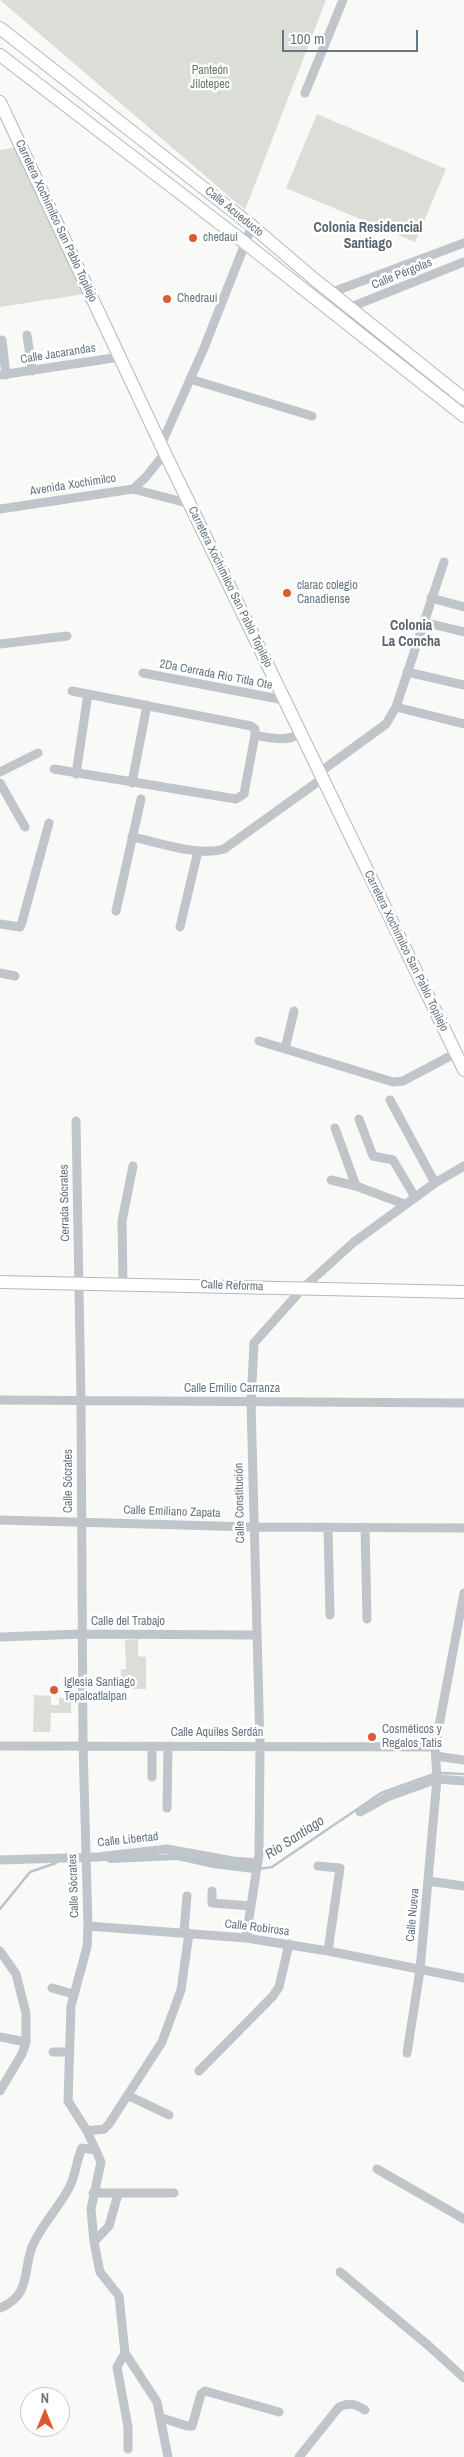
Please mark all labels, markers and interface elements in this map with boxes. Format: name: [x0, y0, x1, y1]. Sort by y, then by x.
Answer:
scale bar: [284, 20, 420, 52]
text: 100 m: [290, 28, 324, 49]
park label: Panteón Jilotepec: [190, 64, 230, 92]
street label: Carretera Xochimilco San Pablo Topilejo: [12, 138, 100, 304]
street label: Calle Acueducto: [202, 184, 266, 240]
district label: Colonia Residencial Santiago: [313, 220, 423, 252]
place label: chedaui: [203, 231, 238, 245]
marker: chedaui: [187, 232, 199, 244]
street label: Calle Pérgolas: [370, 255, 434, 293]
place label: Chedraui: [177, 292, 217, 306]
marker: Chedraui: [161, 293, 173, 305]
street label: Calle Jacarandas: [19, 341, 97, 367]
street label: Avenida Xochimilco: [29, 471, 117, 499]
street label: Carretera Xochimilco San Pablo Topilejo: [185, 504, 275, 670]
place label: clarac colegio Canadiense: [297, 579, 358, 607]
marker: clarac colegio Canadiense: [281, 587, 293, 599]
district label: Colonia La Concha: [382, 618, 440, 650]
street label: 2Da Cerrada Rio Titla Ote: [158, 657, 274, 693]
street label: Carretera Xochimilco San Pablo Topilejo: [361, 868, 451, 1034]
street label: Cerrada Sócrates: [57, 1164, 73, 1242]
street label: Calle Reforma: [200, 1278, 264, 1294]
street label: Calle Emilio Carranza: [184, 1382, 280, 1396]
street label: Calle Sócrates: [62, 1449, 76, 1513]
street label: Calle Constitución: [232, 1463, 248, 1543]
street label: Calle Emiliano Zapata: [123, 1503, 221, 1521]
street label: Calle del Trabajo: [91, 1615, 165, 1629]
place label: Iglesia Santiago Tepalcatlalpan: [64, 1676, 135, 1704]
marker: Iglesia Santiago Tepalcatlalpan: [48, 1684, 60, 1696]
place label: Cosméticos y Regalos Tatis: [382, 1723, 442, 1751]
street label: Calle Aquiles Serdán: [171, 1726, 263, 1740]
marker: Cosméticos y Regalos Tatis: [366, 1731, 378, 1743]
water label: Río Santiago: [262, 1813, 328, 1863]
street label: Calle Libertad: [97, 1830, 159, 1850]
street label: Calle Sócrates: [66, 1854, 82, 1918]
street label: Calle Nueva: [403, 1888, 423, 1942]
street label: Calle Robirosa: [224, 1917, 290, 1939]
north arrow: [20, 2387, 70, 2437]
text: N: [41, 2389, 49, 2407]

